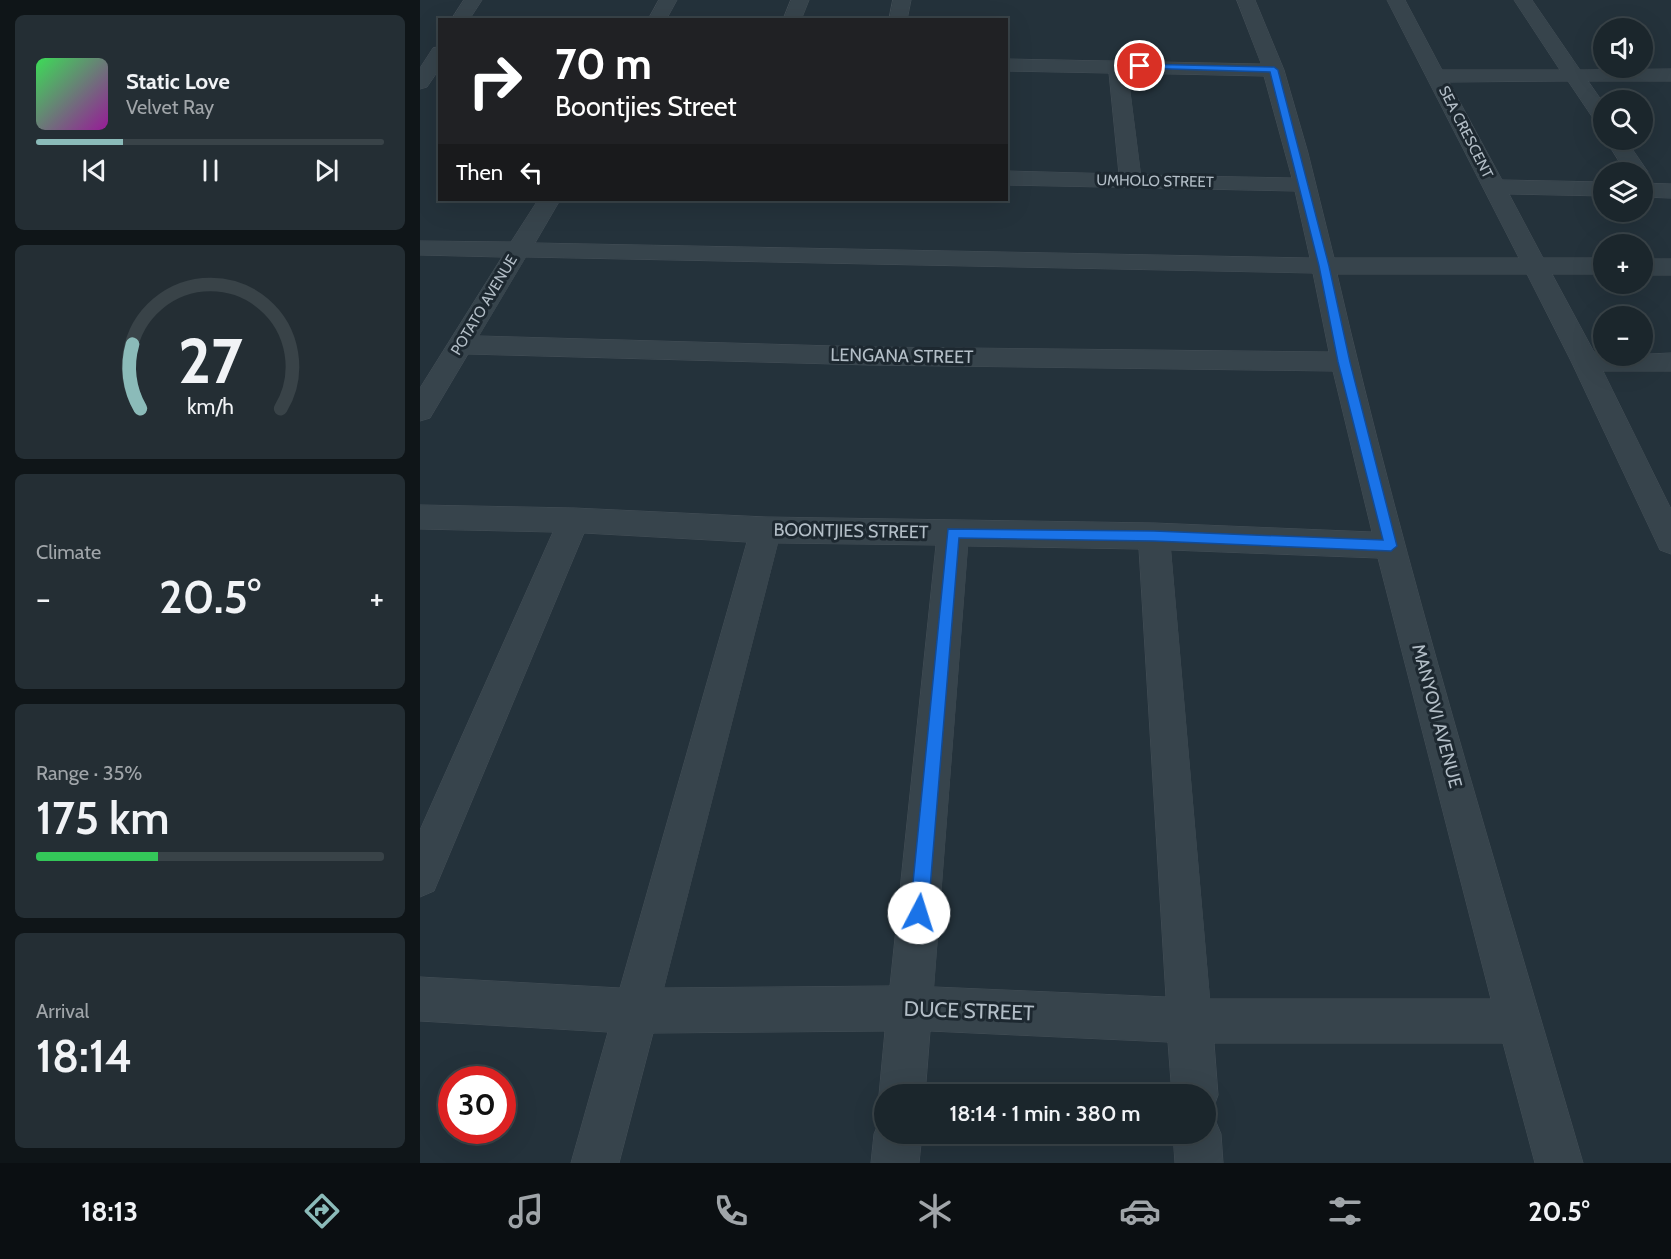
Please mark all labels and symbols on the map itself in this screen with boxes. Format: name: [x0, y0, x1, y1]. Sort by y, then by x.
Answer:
pin: [1114, 40, 1165, 91]
street label: SEA CRESCENT: [1435, 83, 1497, 181]
street label: UMHOLO STREET: [1096, 171, 1214, 191]
street label: POTATO AVENUE: [447, 252, 521, 358]
street label: LENGANA STREET: [830, 344, 974, 368]
street label: BOONTJIES STREET: [773, 519, 929, 543]
street label: MANYOVI AVENUE: [1407, 642, 1467, 790]
position arrow: [887, 881, 951, 945]
street label: DUCE STREET: [903, 996, 1035, 1025]
speed limit sign: 30: [438, 1066, 516, 1144]

